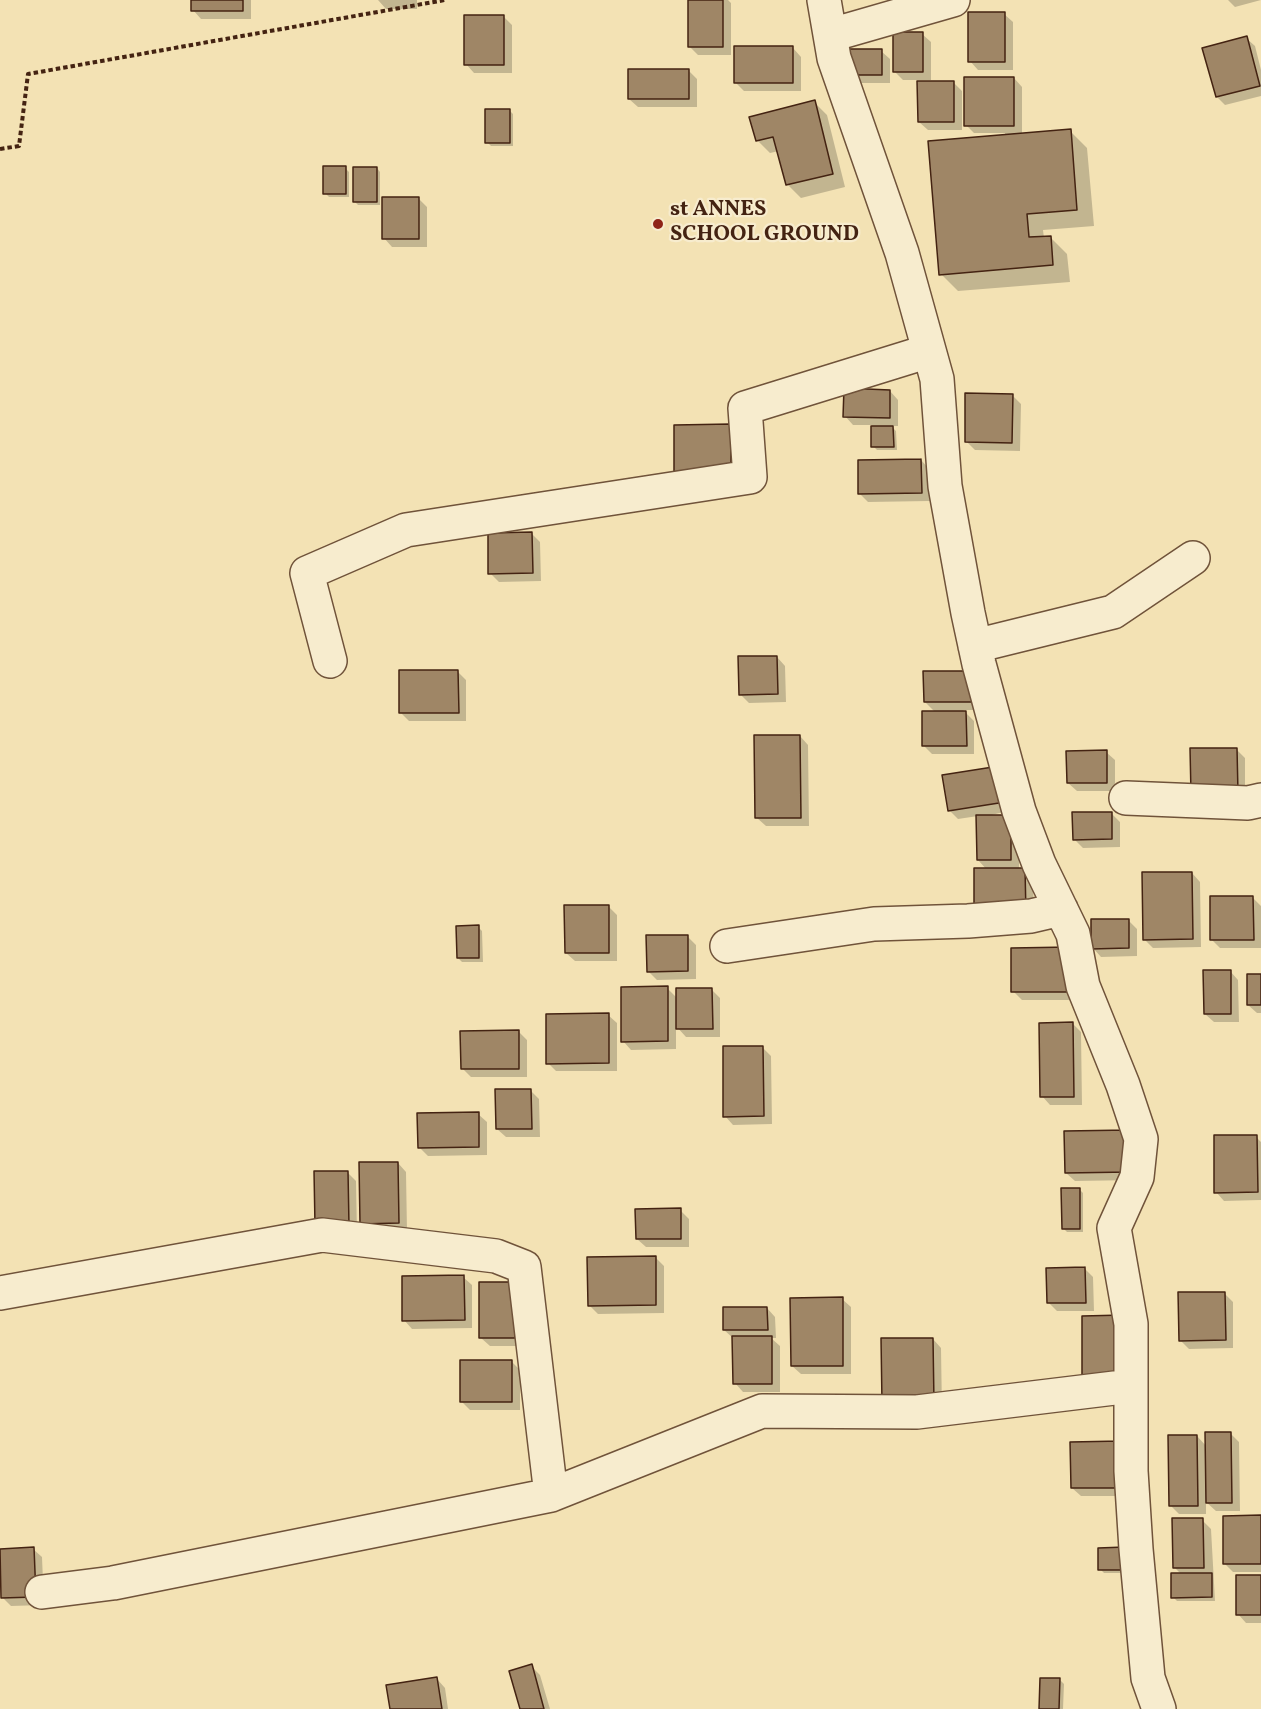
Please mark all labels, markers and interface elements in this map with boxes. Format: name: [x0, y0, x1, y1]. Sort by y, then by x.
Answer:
place label: st ANNES SCHOOL GROUND: [670, 198, 859, 249]
marker: st ANNES SCHOOL GROUND: [651, 217, 665, 231]

